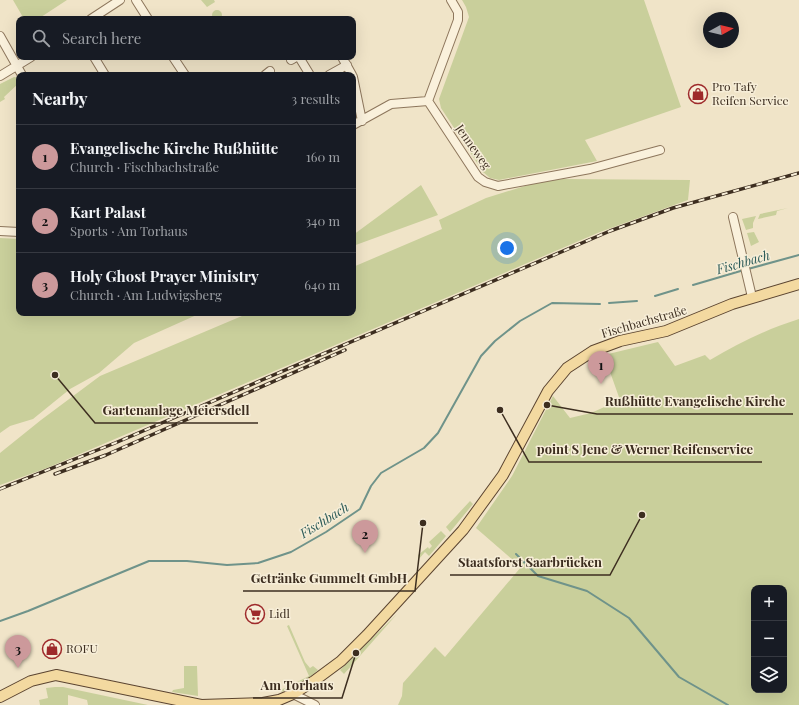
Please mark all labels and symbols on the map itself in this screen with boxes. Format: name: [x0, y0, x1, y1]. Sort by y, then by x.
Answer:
north arrow: [703, 12, 739, 48]
place label: Pro Tafy Reifen Service: [712, 78, 789, 108]
shop icon: Pro Tafy Reifen Service: [687, 83, 709, 105]
street label: Jenneweg: [452, 120, 496, 173]
your location: [497, 238, 517, 258]
water label: Fischbach: [713, 246, 772, 278]
street label: Fischbachstraße: [599, 301, 688, 341]
pin: 1: [588, 351, 614, 384]
callout: Rußhütte Evangelische Kirche: [597, 389, 793, 414]
text: Rußhütte Evangelische Kirche: [605, 392, 786, 409]
callout: Gartenanlage Meiersdell: [95, 398, 258, 423]
text: Gartenanlage Meiersdell: [103, 401, 249, 418]
callout: point S Jene & Werner Reifenservice: [529, 437, 762, 462]
text: point S Jene & Werner Reifenservice: [537, 440, 754, 457]
water label: Fischbach: [295, 498, 351, 542]
pin: 2: [352, 520, 378, 553]
callout: Staatsforst Saarbrücken: [450, 550, 610, 575]
text: Staatsforst Saarbrücken: [458, 553, 602, 570]
callout: Getränke Gummelt GmbH: [243, 566, 415, 591]
text: Getränke Gummelt GmbH: [251, 569, 407, 586]
supermarket icon: Lidl: [244, 603, 266, 625]
place label: Lidl: [269, 605, 291, 621]
pin: 3: [5, 635, 31, 668]
shop icon: ROFU: [41, 638, 63, 660]
place label: ROFU: [66, 640, 98, 656]
callout: Am Torhaus: [253, 673, 342, 698]
text: Am Torhaus: [260, 676, 333, 693]

